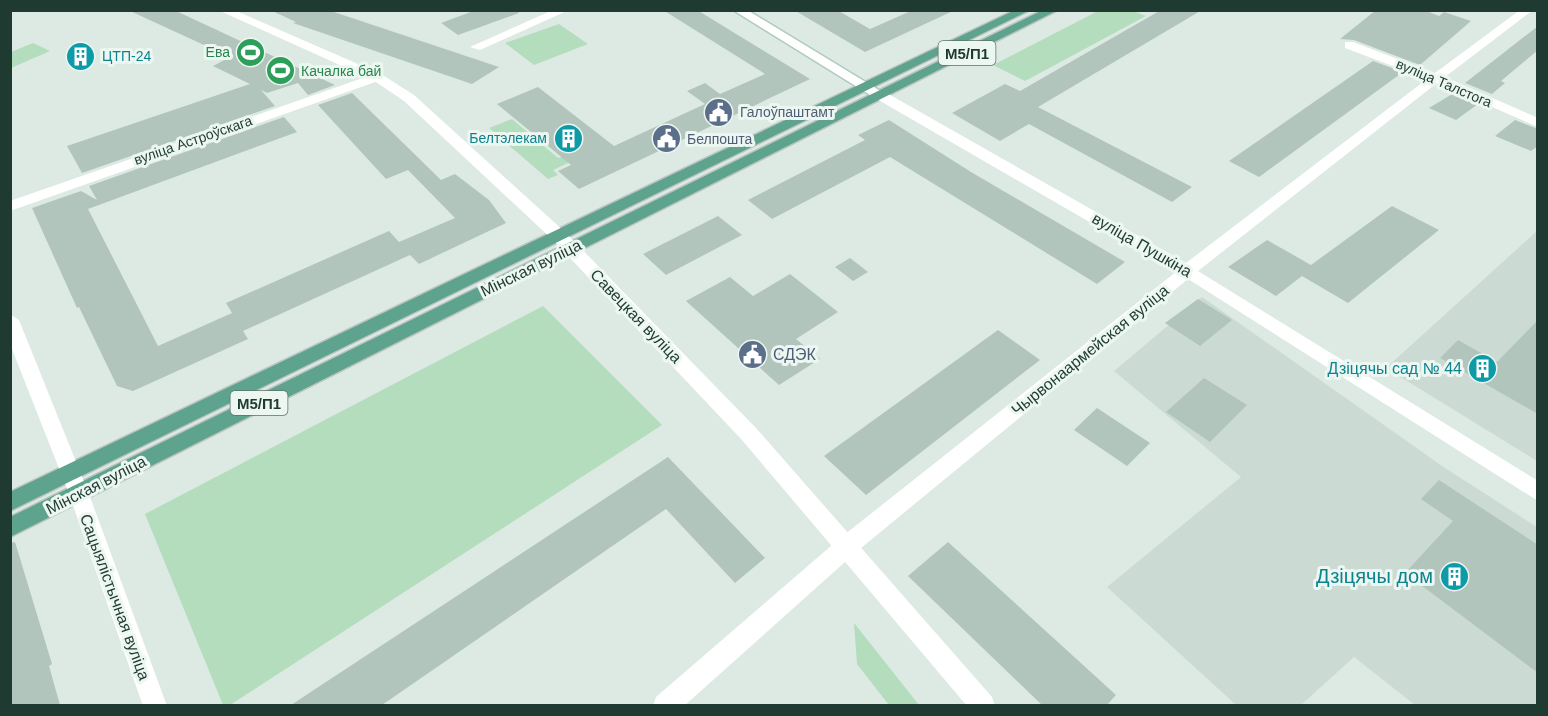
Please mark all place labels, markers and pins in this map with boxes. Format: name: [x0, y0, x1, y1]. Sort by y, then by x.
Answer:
sports icon: Ева: [235, 36, 267, 68]
building icon: ЦТП-24: [65, 40, 97, 72]
place label: Ева: [206, 44, 230, 60]
place label: ЦТП-24: [102, 48, 151, 64]
sports icon: Качалка бай: [264, 55, 296, 87]
place label: Качалка бай: [301, 63, 381, 79]
public building icon: Галоўпаштамт: [703, 96, 735, 128]
place label: Галоўпаштамт: [740, 104, 835, 120]
building icon: Белтэлекам: [552, 122, 584, 154]
public building icon: Белпошта: [650, 123, 682, 155]
place label: Белтэлекам: [469, 130, 547, 146]
place label: Белпошта: [687, 131, 753, 147]
public building icon: СДЭК: [736, 338, 768, 370]
place label: СДЭК: [773, 346, 817, 363]
building icon: Дзіцячы сад № 44: [1467, 352, 1499, 384]
place label: Дзіцячы сад № 44: [1328, 360, 1462, 377]
building icon: Дзіцячы дом: [1438, 560, 1470, 592]
place label: Дзіцячы дом: [1316, 565, 1433, 587]

